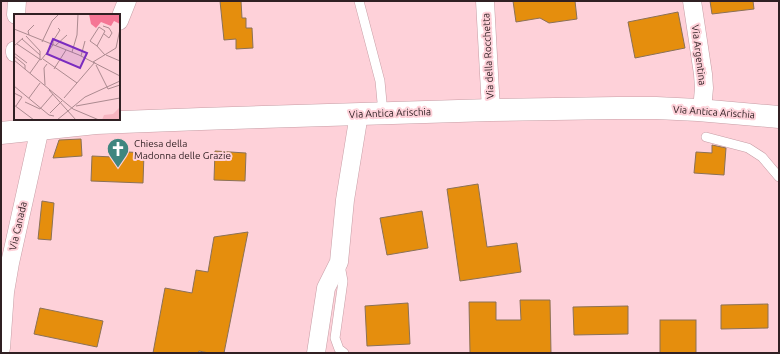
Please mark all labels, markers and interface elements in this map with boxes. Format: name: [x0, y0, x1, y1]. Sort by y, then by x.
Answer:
street label: Via della Rocchetta: [480, 13, 496, 99]
inset map: [14, 14, 120, 120]
street label: Via Argentina: [690, 24, 708, 86]
street label: Via Antica Arischia: [673, 104, 755, 120]
street label: Via Antica Arischia: [349, 106, 431, 120]
church icon: Chiesa della Madonna delle Grazie: [105, 136, 131, 169]
place label: Chiesa della Madonna delle Grazie: [134, 138, 231, 161]
street label: Via Canada: [7, 201, 29, 251]

